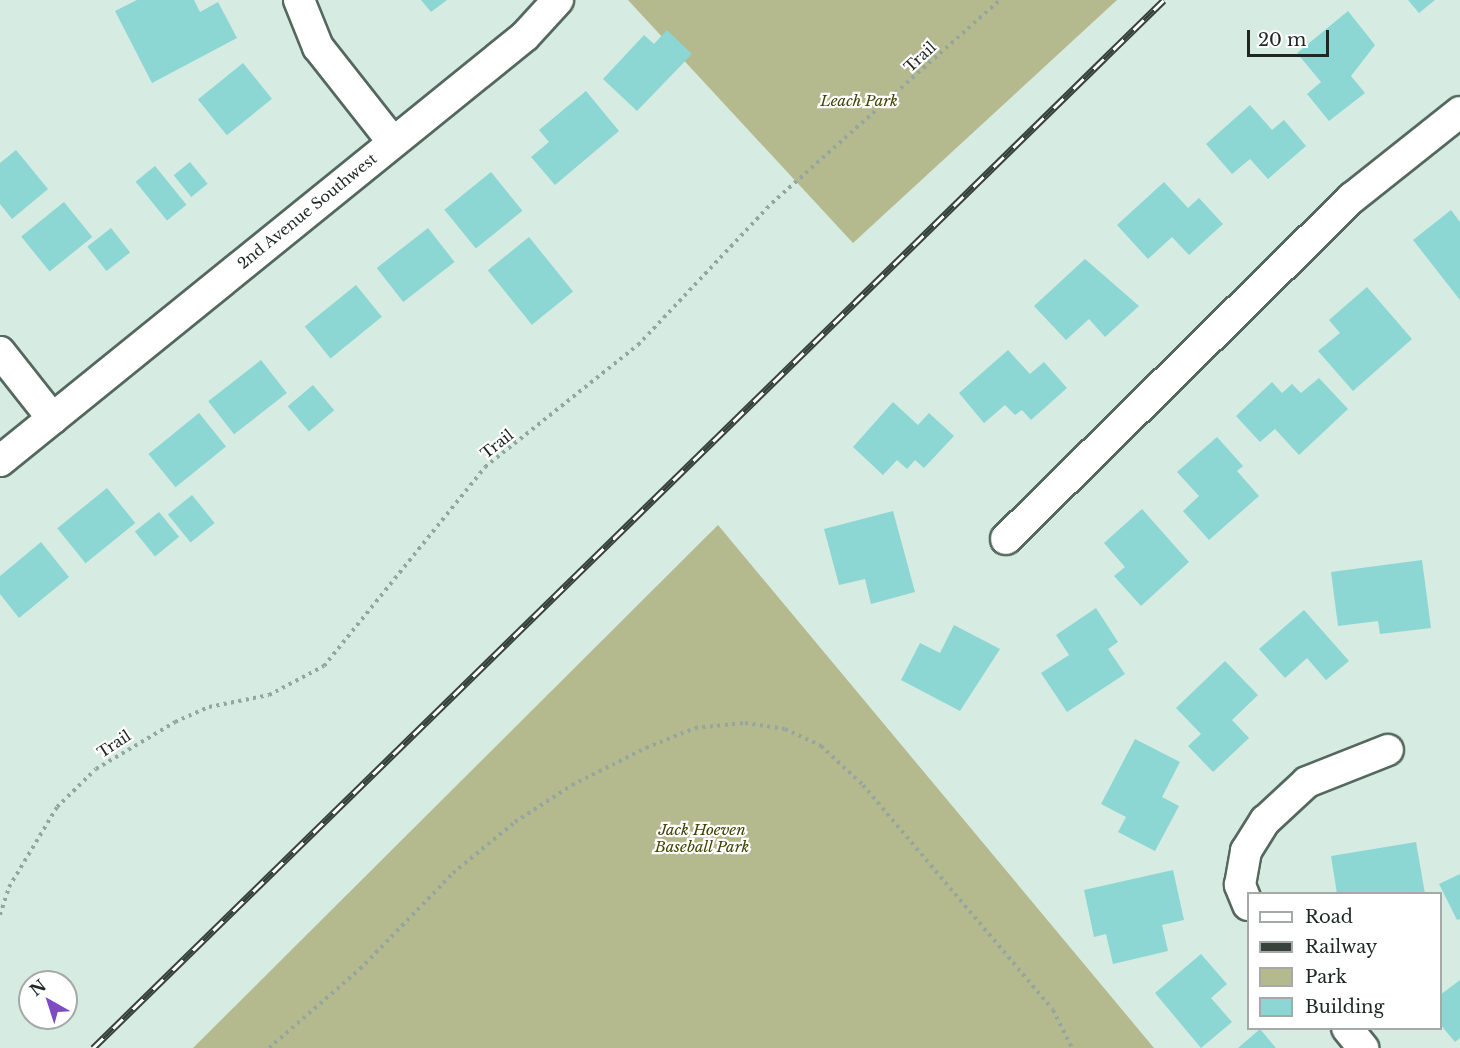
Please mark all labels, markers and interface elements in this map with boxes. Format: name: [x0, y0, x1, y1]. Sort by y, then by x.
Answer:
scale bar: [1250, 18, 1332, 56]
text: 20 m: [1258, 29, 1306, 51]
street label: Trail: [901, 38, 939, 76]
park label: Leach Park: [820, 92, 898, 110]
street label: 2nd Avenue Southwest: [234, 149, 380, 273]
street label: Trail: [477, 426, 517, 462]
street label: Trail: [94, 727, 134, 761]
park label: Jack Hoeven Baseball Park: [655, 820, 749, 855]
legend: [1247, 892, 1442, 1030]
text: Road: [1305, 906, 1353, 928]
text: Railway: [1305, 936, 1377, 958]
text: Park: [1305, 966, 1347, 988]
north arrow: [18, 970, 78, 1030]
text: N: [26, 975, 50, 1000]
text: Building: [1305, 996, 1384, 1018]

